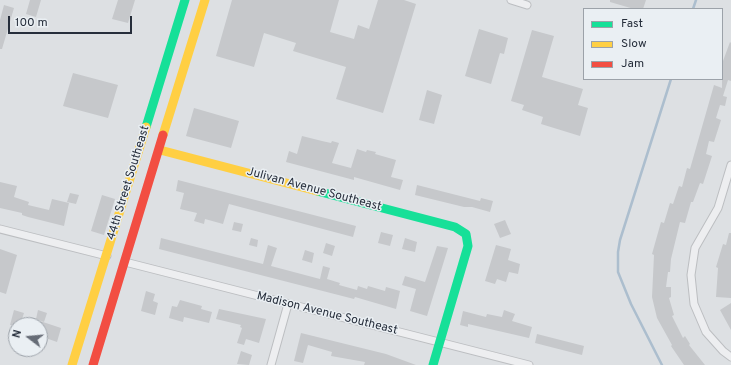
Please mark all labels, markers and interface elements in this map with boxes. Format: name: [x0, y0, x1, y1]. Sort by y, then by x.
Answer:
scale bar: [10, 8, 134, 34]
legend: [583, 8, 723, 80]
text: 100 m: [15, 15, 48, 31]
text: Fast: [621, 16, 643, 32]
text: Slow: [621, 36, 647, 52]
text: Jam: [621, 56, 644, 72]
street label: 44th Street Southeast: [105, 124, 153, 242]
street label: Julivan Avenue Southeast: [245, 165, 383, 215]
street label: Madison Avenue Southeast: [255, 290, 399, 338]
north arrow: [8, 317, 48, 357]
text: N: [10, 328, 25, 340]

